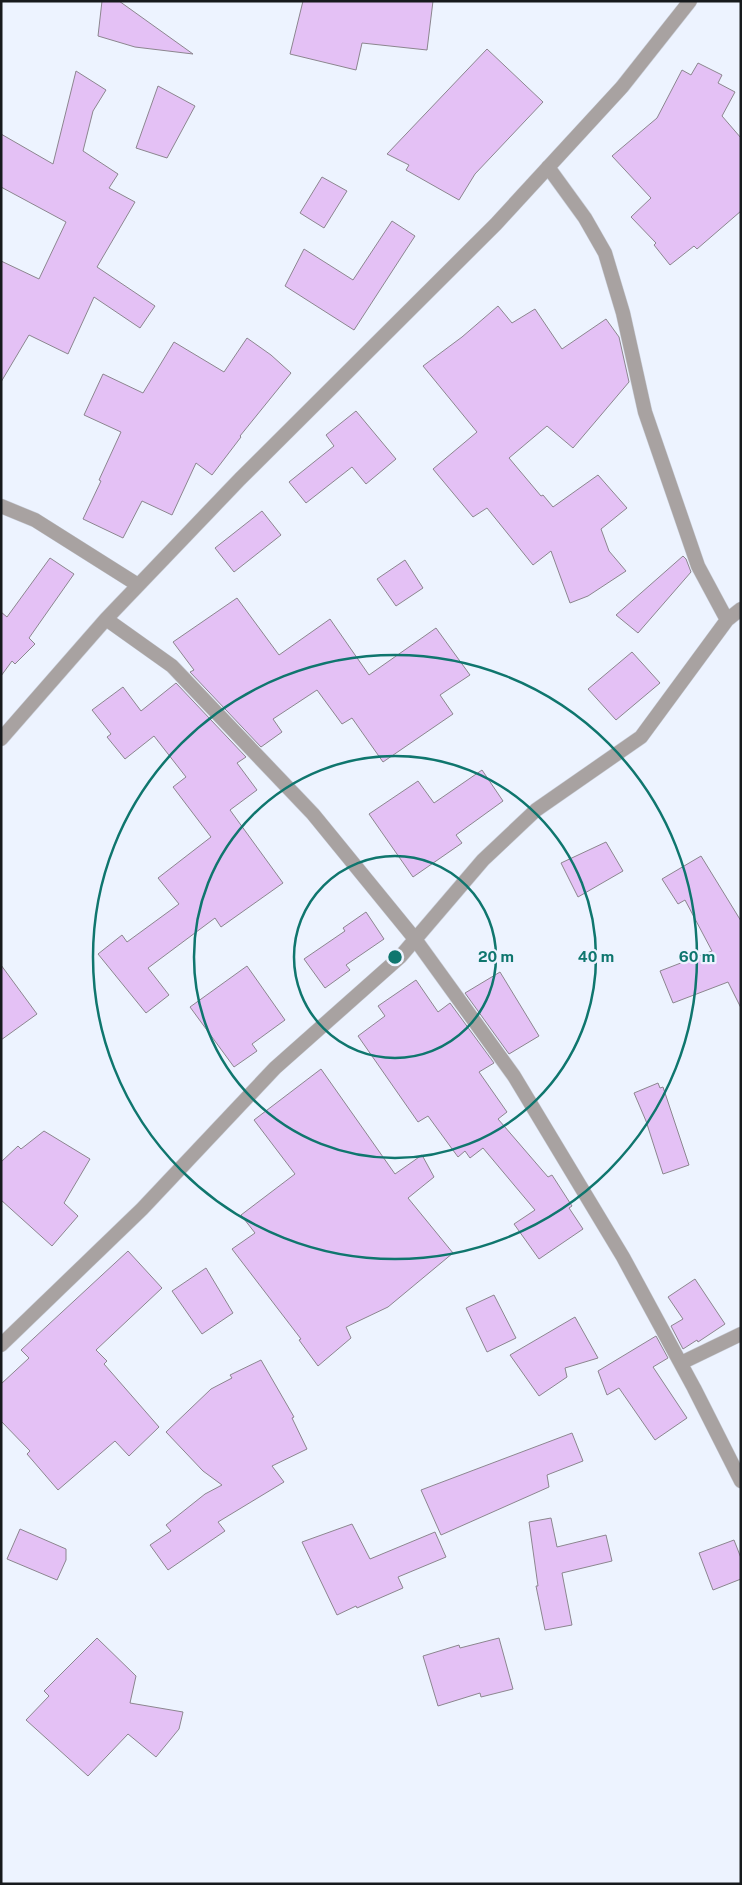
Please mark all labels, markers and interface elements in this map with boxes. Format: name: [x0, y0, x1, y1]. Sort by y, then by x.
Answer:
centre of rings: [386, 948, 404, 966]
text: 20 m: [478, 948, 514, 965]
text: 40 m: [578, 948, 614, 965]
text: 60 m: [679, 948, 715, 965]

